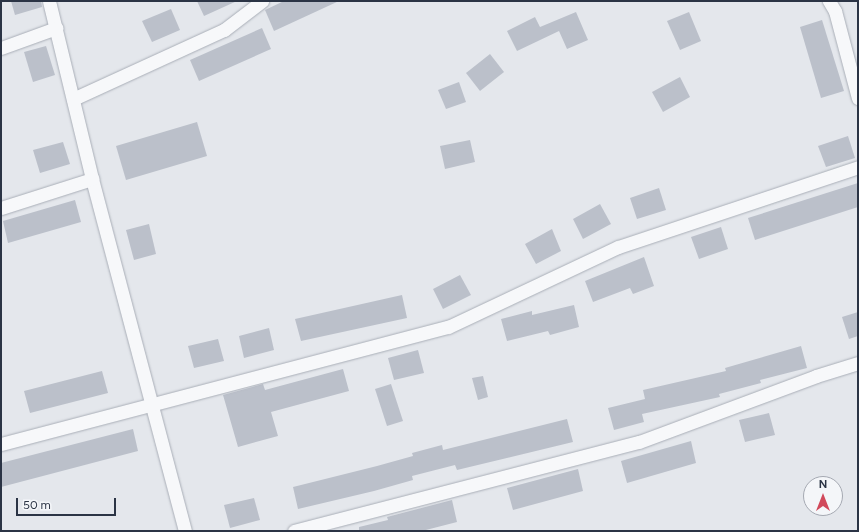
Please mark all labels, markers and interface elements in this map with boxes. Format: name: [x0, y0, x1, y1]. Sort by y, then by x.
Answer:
north arrow: [803, 476, 843, 516]
text: N: [819, 478, 827, 491]
scale bar: [18, 490, 118, 516]
text: 50 m: [23, 498, 51, 512]

